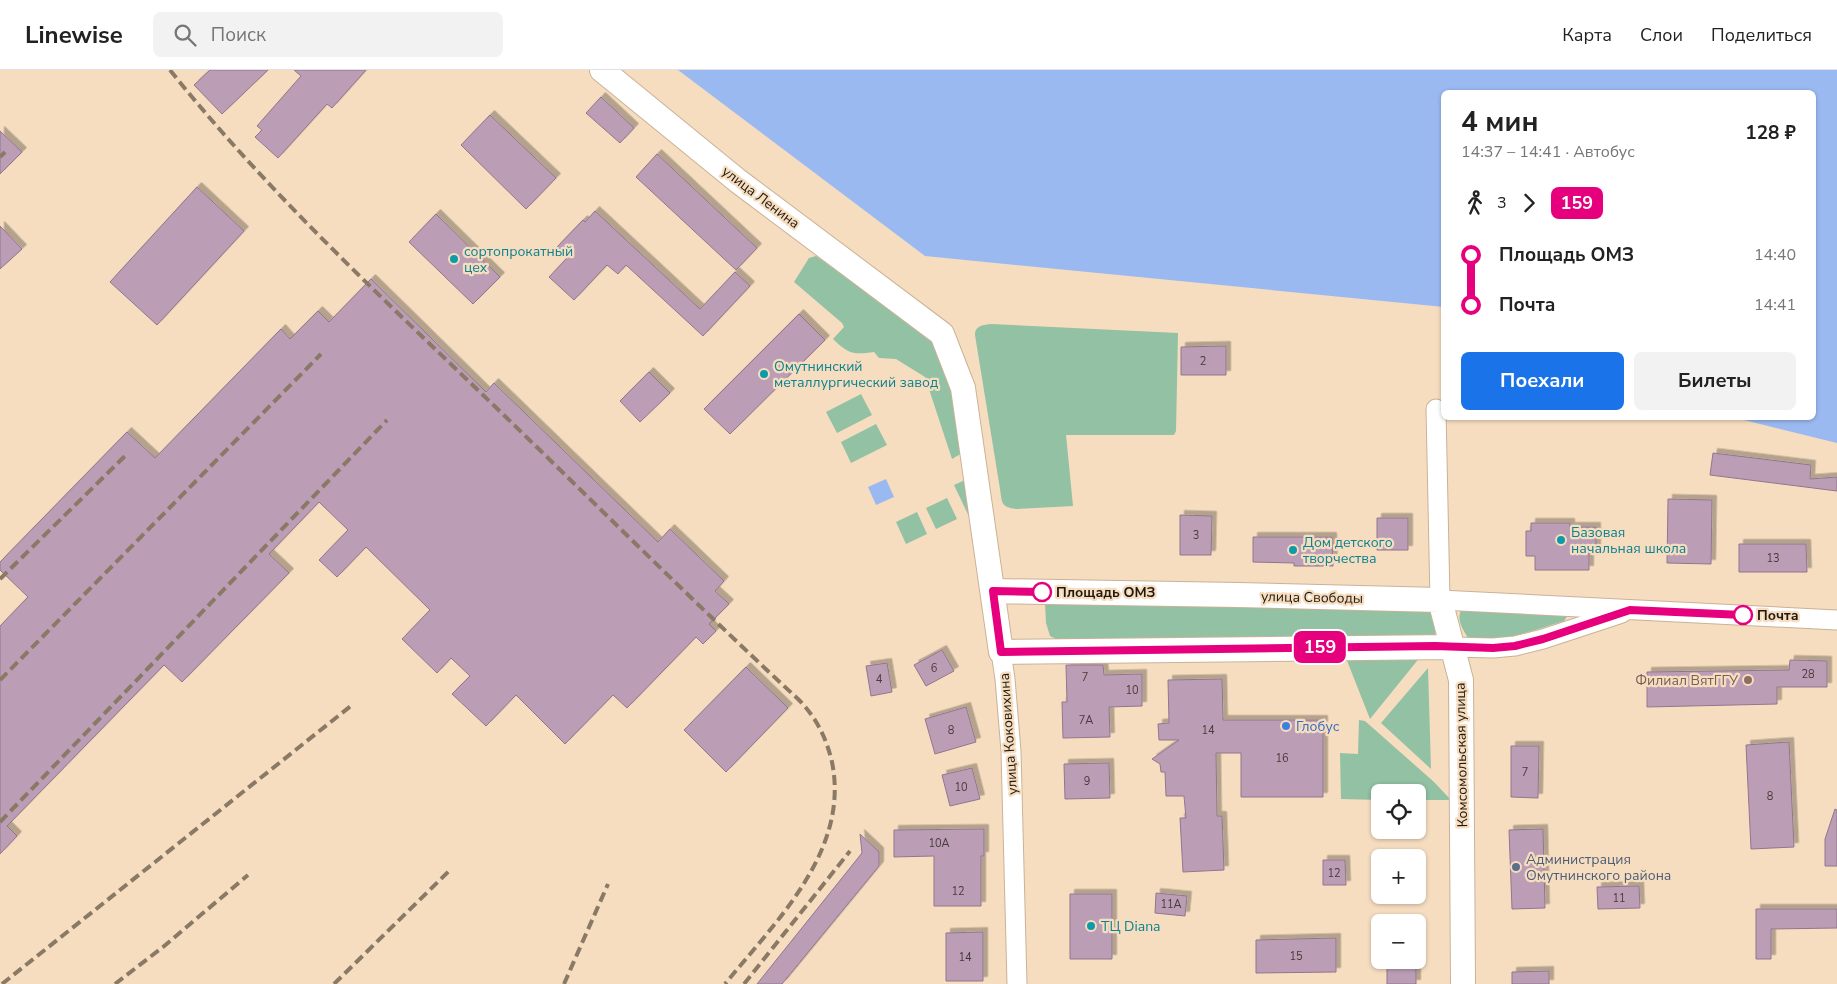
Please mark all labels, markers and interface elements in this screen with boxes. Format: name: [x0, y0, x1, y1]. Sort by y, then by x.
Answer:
search box: [153, 12, 503, 57]
text: Linewise: [25, 19, 123, 51]
icon: search: [171, 21, 199, 49]
text: Поиск: [211, 22, 266, 48]
text: Карта: [1562, 23, 1612, 47]
text: Слои: [1640, 23, 1683, 47]
text: Поделиться: [1711, 23, 1812, 47]
text: 4 мин: [1461, 103, 1538, 141]
text: 128 ₽: [1745, 120, 1796, 146]
text: 14:37 – 14:41 · Автобус: [1461, 141, 1635, 163]
street label: улица Ленина: [718, 162, 803, 233]
icon: walk: [1461, 189, 1489, 217]
icon: forward: [1515, 189, 1543, 217]
text: 159: [1561, 191, 1593, 215]
text: 3: [1497, 192, 1507, 214]
place label: сортопрокатный цех: [464, 242, 573, 277]
text: Площадь ОМЗ: [1499, 242, 1634, 268]
text: 14:40: [1754, 244, 1796, 266]
marker: сортопрокатный цех: [448, 253, 460, 265]
text: Почта: [1499, 292, 1555, 318]
text: 14:41: [1754, 294, 1796, 316]
button: Поехали: [1461, 352, 1624, 410]
button: Билеты: [1634, 352, 1796, 410]
house number: 2: [1200, 354, 1206, 369]
place label: Омутнинский металлургический завод: [774, 357, 938, 392]
marker: Омутнинский металлургический завод: [758, 368, 770, 380]
place label: Базовая начальная школа: [1571, 523, 1686, 558]
house number: 3: [1193, 528, 1199, 543]
place label: Дом детского творчества: [1303, 533, 1393, 568]
marker: Базовая начальная школа: [1555, 534, 1567, 546]
marker: Дом детского творчества: [1287, 544, 1299, 556]
house number: 13: [1766, 551, 1780, 566]
marker: Площадь ОМЗ: [1032, 582, 1052, 602]
place label: Площадь ОМЗ: [1056, 583, 1156, 602]
street label: улица Свободы: [1261, 587, 1363, 608]
marker: Почта: [1733, 605, 1753, 625]
place label: Почта: [1757, 606, 1799, 625]
line badge: 159: [1291, 631, 1349, 663]
text: 159: [1304, 635, 1336, 659]
house number: 6: [931, 661, 938, 676]
house number: 28: [1801, 667, 1815, 682]
house number: 7: [1082, 670, 1088, 685]
place label: Филиал ВятГГУ: [1635, 671, 1739, 690]
house number: 4: [876, 672, 883, 687]
street label: улица Коковихина: [995, 672, 1022, 795]
marker: Филиал ВятГГУ: [1742, 674, 1754, 686]
street label: Комсомольская улица: [1451, 682, 1472, 828]
house number: 10: [1125, 683, 1139, 698]
house number: 7А: [1079, 713, 1093, 728]
place label: Глобус: [1296, 717, 1340, 736]
marker: Глобус: [1280, 720, 1292, 732]
house number: 8: [948, 723, 955, 738]
house number: 14: [1201, 723, 1215, 738]
house number: 16: [1275, 751, 1289, 766]
house number: 7: [1522, 765, 1528, 780]
house number: 9: [1084, 774, 1090, 789]
house number: 10: [954, 780, 968, 795]
map controls: [1371, 784, 1426, 969]
button: locate: [1371, 784, 1426, 839]
house number: 8: [1767, 789, 1774, 804]
house number: 10А: [928, 836, 950, 851]
button: +: [1371, 849, 1426, 904]
place label: Администрация Омутнинского района: [1526, 850, 1671, 885]
marker: Администрация Омутнинского района: [1510, 861, 1522, 873]
house number: 12: [1327, 866, 1341, 881]
house number: 12: [951, 884, 965, 899]
house number: 11: [1612, 891, 1626, 906]
house number: 11А: [1160, 897, 1182, 912]
button: −: [1371, 914, 1426, 969]
place label: ТЦ Diana: [1101, 917, 1161, 936]
marker: ТЦ Diana: [1085, 920, 1097, 932]
house number: 15: [1289, 949, 1303, 964]
house number: 14: [958, 950, 972, 965]

